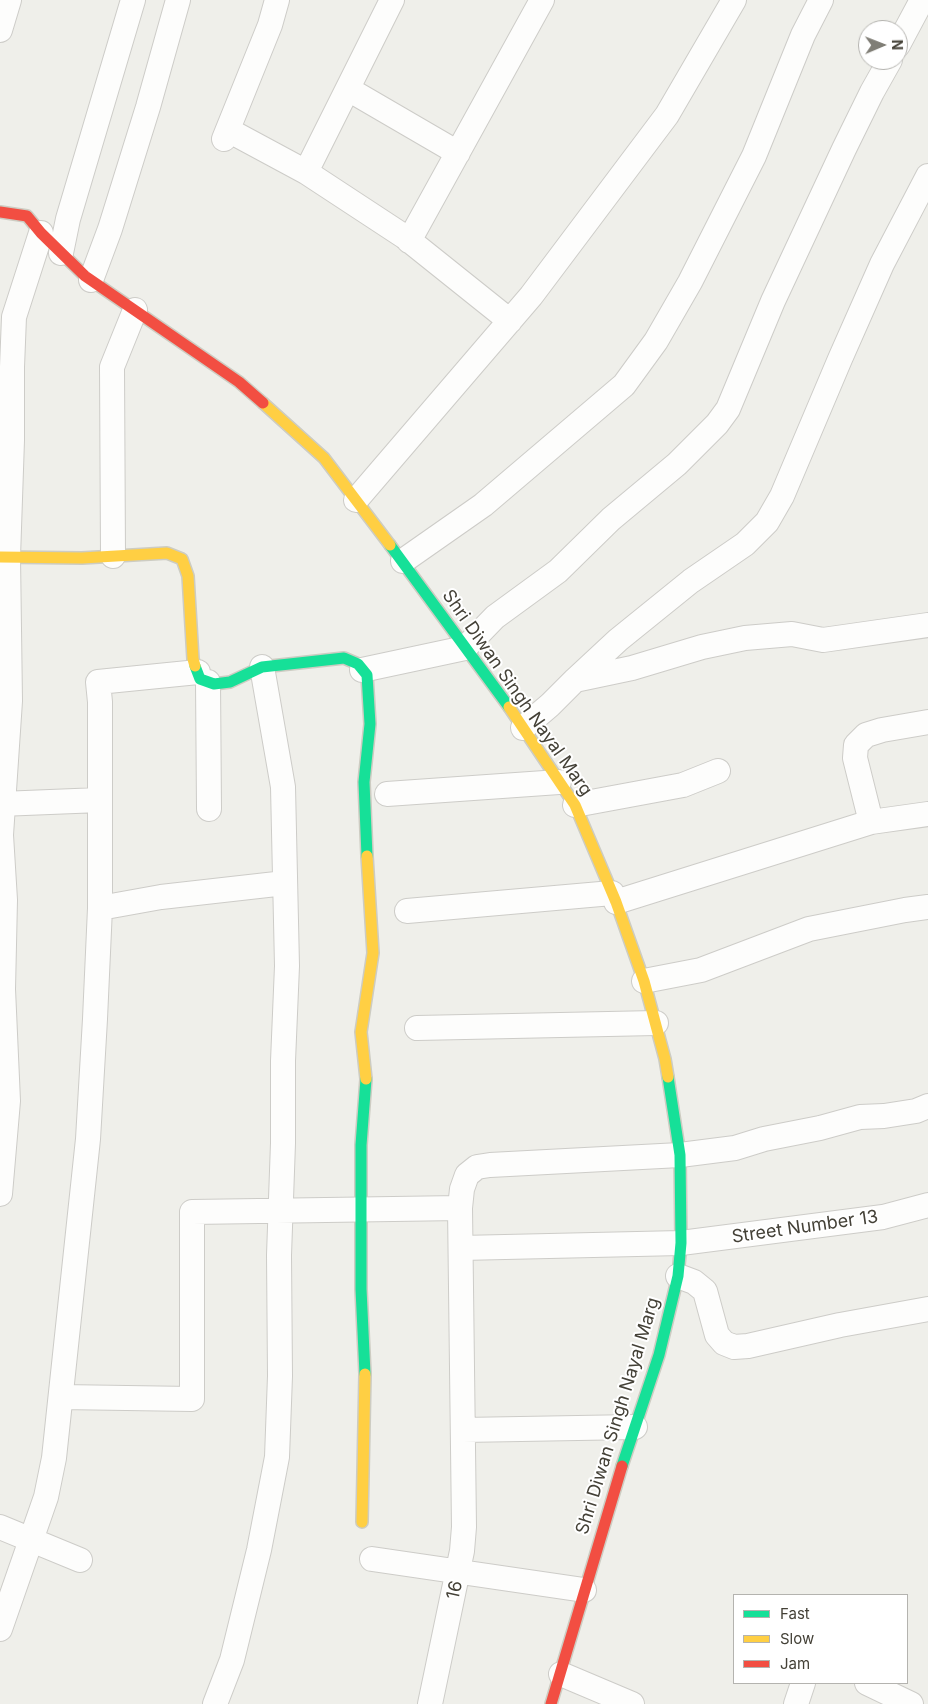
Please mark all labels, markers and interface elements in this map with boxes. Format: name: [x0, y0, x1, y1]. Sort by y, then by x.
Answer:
north arrow: [858, 20, 908, 70]
text: N: [889, 39, 906, 50]
street label: Shri Diwan Singh Nayal Marg: [437, 586, 597, 800]
street label: Street Number 13: [730, 1206, 880, 1248]
street label: Shri Diwan Singh Nayal Marg: [572, 1295, 664, 1537]
street label: 16: [443, 1579, 467, 1601]
legend: [733, 1594, 908, 1684]
text: Fast: [780, 1604, 810, 1623]
text: Slow: [780, 1629, 814, 1648]
text: Jam: [780, 1654, 810, 1673]

